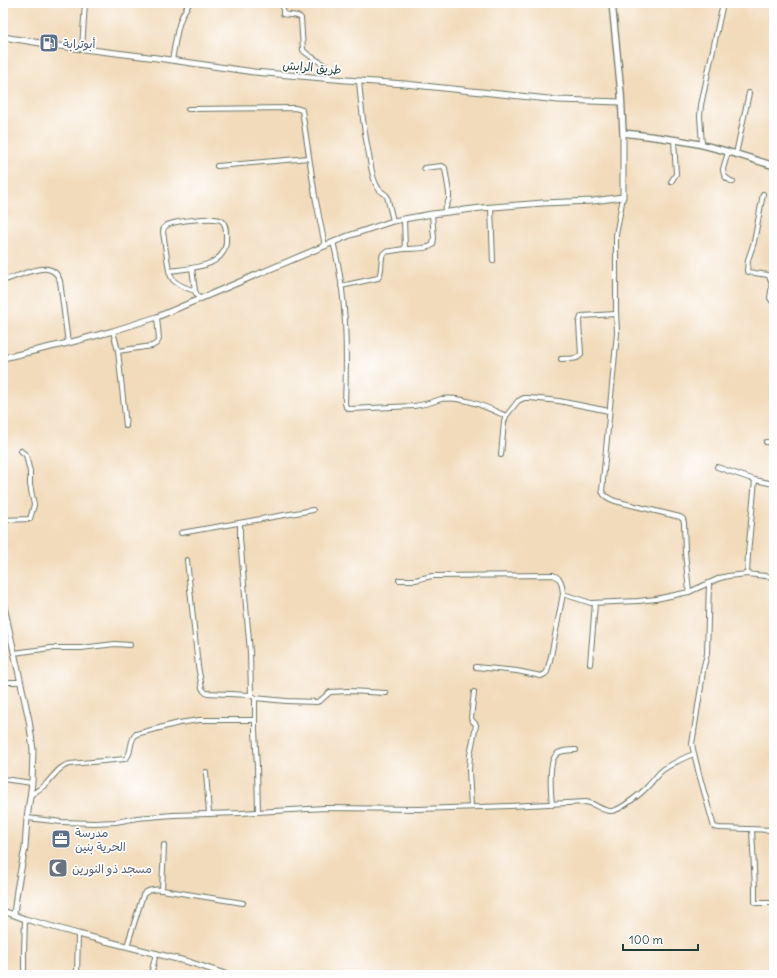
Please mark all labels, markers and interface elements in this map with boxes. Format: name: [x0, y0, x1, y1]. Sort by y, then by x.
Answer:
fuel station icon: أبوترابة: [38, 32, 60, 54]
place label: أبوترابة: [63, 36, 95, 52]
street label: طريق الرابش: [282, 57, 342, 78]
place label: مدرسة الحرية بنين: [75, 825, 126, 855]
office icon: مدرسة الحرية بنين: [50, 828, 72, 850]
mosque icon: مسجد ذو النورين: [47, 857, 69, 879]
place label: مسجد ذو النورين: [72, 861, 152, 877]
scale bar: [623, 926, 698, 952]
text: 100 m: [629, 932, 663, 947]

